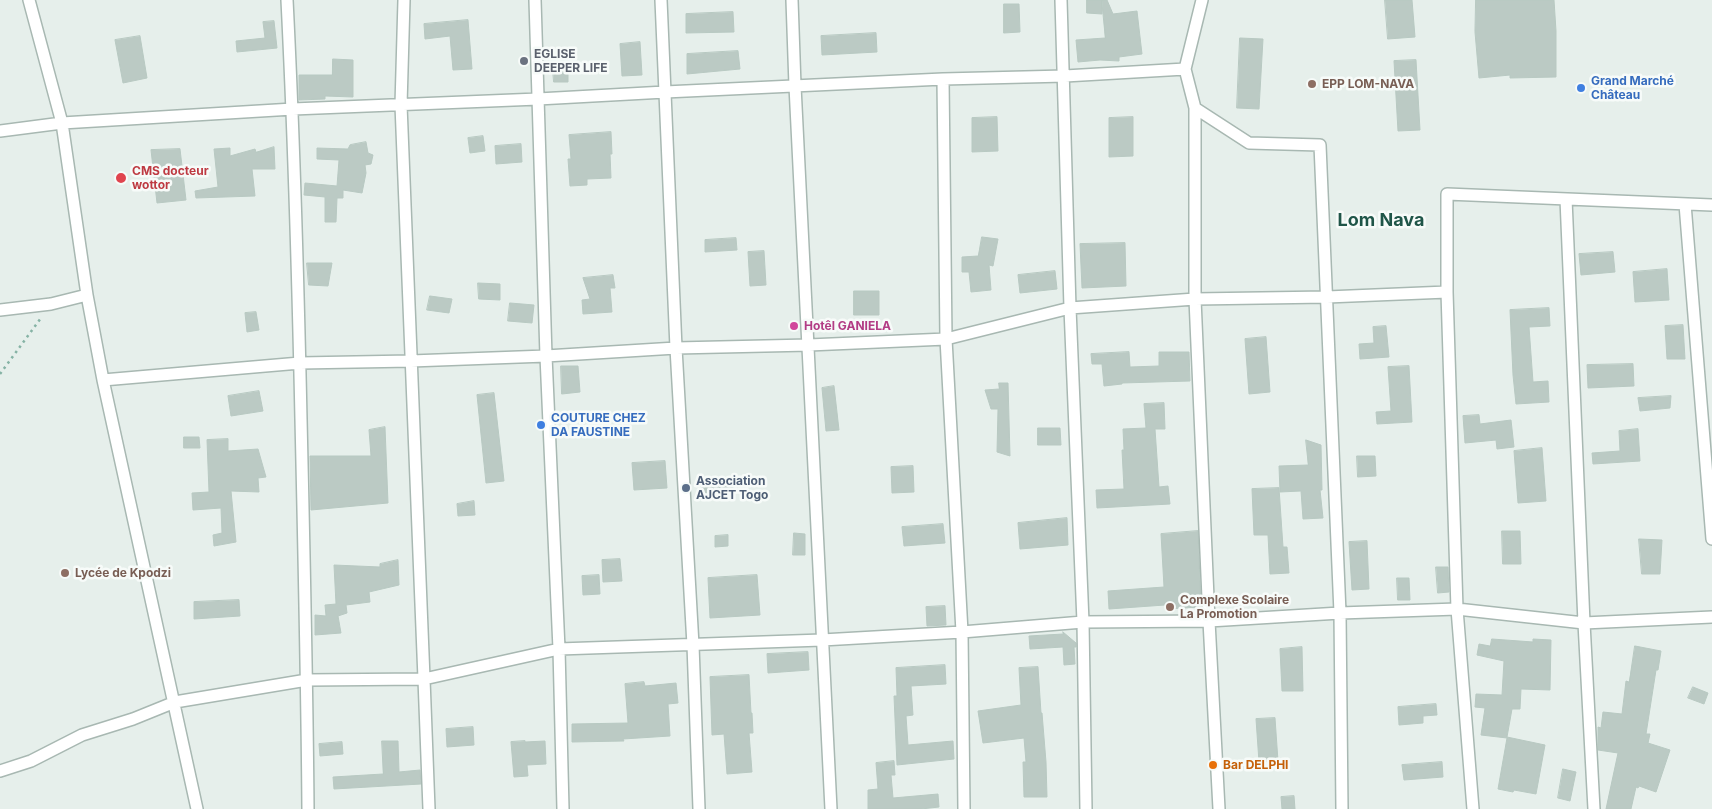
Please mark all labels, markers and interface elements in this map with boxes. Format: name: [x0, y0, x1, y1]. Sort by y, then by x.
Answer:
place label: EGLISE DEEPER LIFE: [534, 47, 608, 75]
marker: EGLISE DEEPER LIFE: [518, 55, 530, 67]
place label: Grand Marché Château: [1591, 74, 1674, 102]
place label: EPP LOM-NAVA: [1322, 77, 1414, 91]
marker: EPP LOM-NAVA: [1306, 78, 1318, 90]
marker: Grand Marché Château: [1575, 82, 1587, 94]
place label: CMS docteur wottor: [132, 164, 209, 192]
marker: CMS docteur wottor: [114, 171, 128, 185]
district label: Lom Nava: [1338, 210, 1424, 232]
place label: Hotêl GANIELA: [804, 319, 891, 333]
marker: Hotêl GANIELA: [788, 320, 800, 332]
place label: COUTURE CHEZ DA FAUSTINE: [551, 411, 646, 439]
marker: COUTURE CHEZ DA FAUSTINE: [535, 419, 547, 431]
place label: Association AJCET Togo: [696, 474, 768, 502]
marker: Association AJCET Togo: [680, 482, 692, 494]
place label: Lycée de Kpodzi: [75, 566, 171, 580]
marker: Lycée de Kpodzi: [59, 567, 71, 579]
place label: Complexe Scolaire La Promotion: [1180, 593, 1289, 621]
marker: Complexe Scolaire La Promotion: [1164, 601, 1176, 613]
place label: Bar DELPHI: [1223, 758, 1288, 772]
marker: Bar DELPHI: [1207, 759, 1219, 771]

